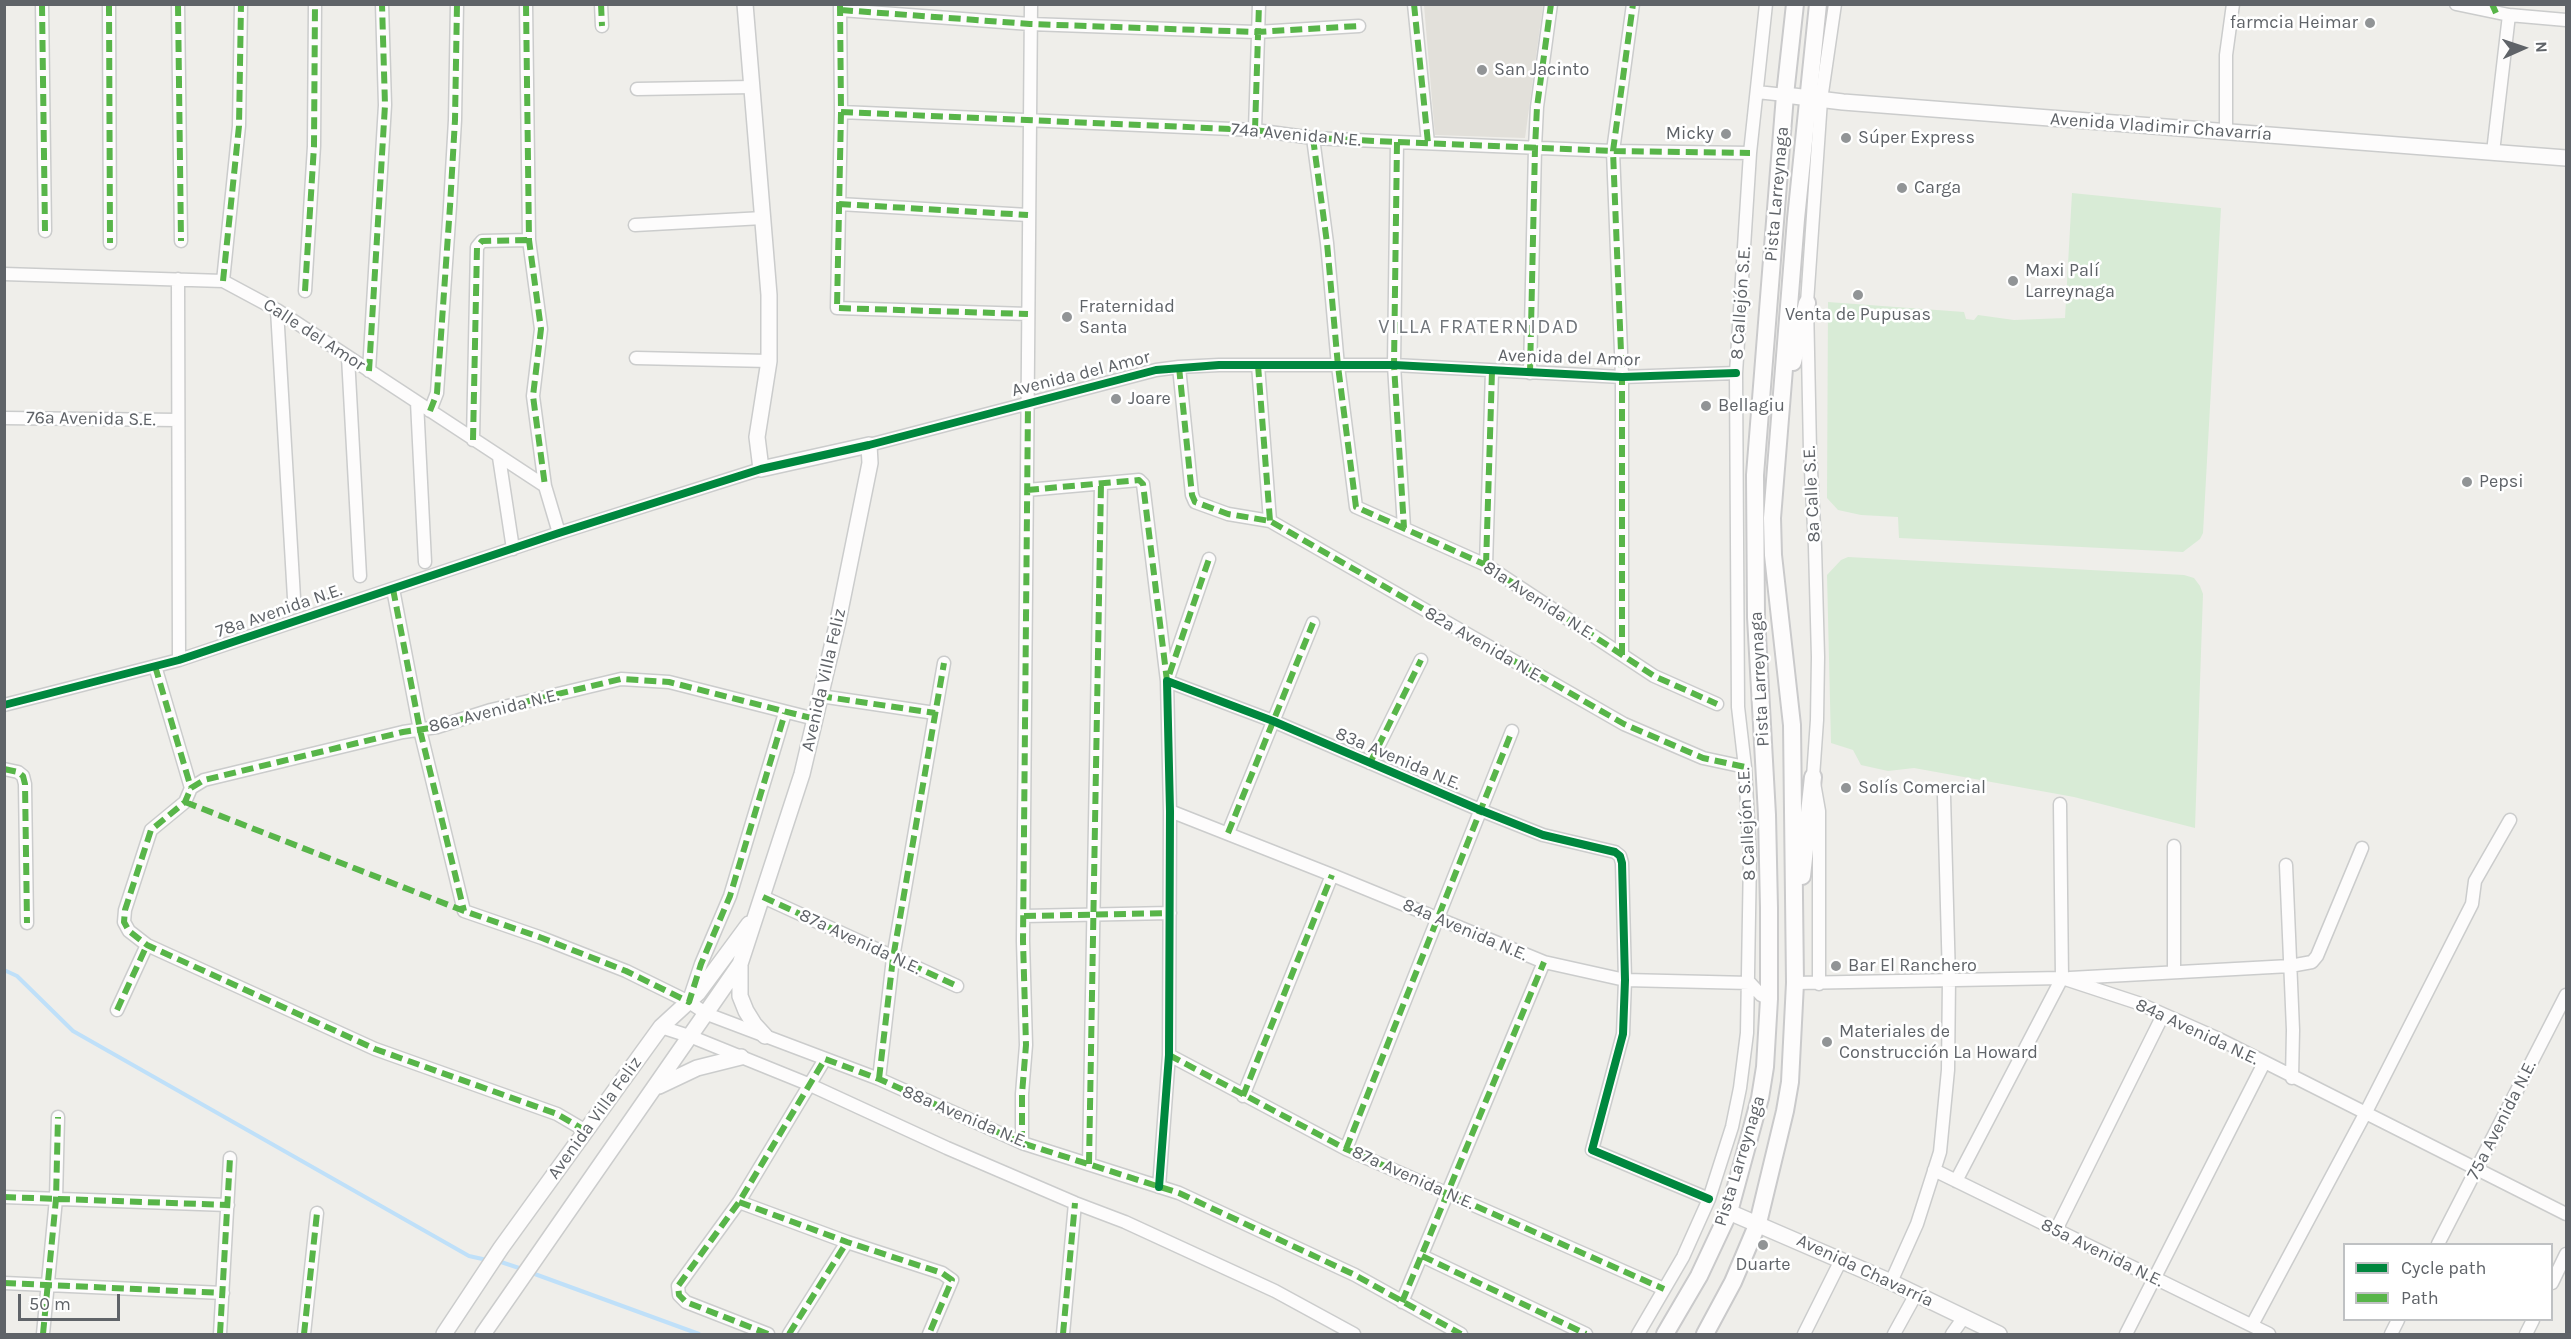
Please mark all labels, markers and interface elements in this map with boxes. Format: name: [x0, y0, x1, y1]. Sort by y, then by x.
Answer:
place label: farmcia Heimar: [2230, 12, 2358, 34]
marker: farmcia Heimar: [2363, 16, 2377, 30]
north arrow: [2493, 18, 2553, 78]
text: N: [2532, 41, 2551, 53]
place label: San Jacinto: [1494, 59, 1589, 81]
marker: San Jacinto: [1475, 63, 1489, 77]
street label: Avenida Vladimir Chavarría: [2049, 108, 2273, 146]
street label: 74a Avenida N.E.: [1230, 119, 1362, 151]
place label: Micky: [1666, 123, 1714, 145]
street label: Pista Larreynaga: [1760, 126, 1794, 262]
marker: Micky: [1719, 127, 1733, 141]
place label: Súper Express: [1858, 127, 1975, 149]
marker: Súper Express: [1839, 131, 1853, 145]
place label: Carga: [1914, 177, 1961, 199]
marker: Carga: [1895, 181, 1909, 195]
street label: 8 Callejón S.E.: [1726, 246, 1756, 360]
place label: Maxi Palí Larreynaga: [2025, 260, 2115, 302]
marker: Maxi Palí Larreynaga: [2006, 274, 2020, 288]
marker: Venta de Pupusas: [1851, 288, 1865, 302]
street label: Calle del Amor: [259, 294, 369, 376]
place label: Fraternidad Santa: [1079, 296, 1175, 338]
place label: Venta de Pupusas: [1785, 304, 1931, 326]
marker: Fraternidad Santa: [1060, 310, 1074, 324]
district label: VILLA FRATERNIDAD: [1378, 315, 1580, 339]
street label: Avenida del Amor: [1498, 345, 1640, 371]
street label: Avenida del Amor: [1009, 346, 1153, 402]
place label: Joare: [1128, 388, 1171, 410]
marker: Joare: [1109, 392, 1123, 406]
place label: Bellagiu: [1718, 395, 1785, 417]
marker: Bellagiu: [1699, 399, 1713, 413]
street label: 76a Avenida S.E.: [26, 407, 156, 431]
street label: 8a Calle S.E.: [1799, 445, 1825, 543]
place label: Pepsi: [2479, 471, 2524, 493]
marker: Pepsi: [2460, 475, 2474, 489]
street label: 81a Avenida N.E.: [1479, 557, 1599, 645]
street label: 78a Avenida N.E.: [213, 579, 345, 643]
street label: 82a Avenida N.E.: [1421, 602, 1547, 688]
street label: Avenida Villa Feliz: [797, 606, 851, 754]
street label: Pista Larreynaga: [1746, 611, 1774, 747]
street label: 86a Avenida N.E.: [427, 684, 561, 738]
street label: 83a Avenida N.E.: [1332, 723, 1464, 795]
street label: 8 Callejón S.E.: [1733, 767, 1761, 881]
place label: Solís Comercial: [1858, 777, 1986, 799]
marker: Solís Comercial: [1839, 781, 1853, 795]
street label: 84a Avenida N.E.: [1399, 894, 1531, 966]
street label: 87a Avenida N.E.: [796, 904, 924, 980]
place label: Bar El Ranchero: [1848, 955, 1977, 977]
marker: Bar El Ranchero: [1829, 959, 1843, 973]
street label: 84a Avenida N.E.: [2132, 994, 2262, 1070]
place label: Materiales de Construcción La Howard: [1839, 1021, 2038, 1064]
marker: Materiales de Construcción La Howard: [1820, 1035, 1834, 1049]
street label: Avenida Villa Feliz: [543, 1053, 647, 1183]
street label: 75a Avenida N.E.: [2463, 1057, 2541, 1183]
street label: 88a Avenida N.E.: [899, 1081, 1031, 1153]
street label: Pista Larreynaga: [1710, 1093, 1770, 1229]
street label: 87a Avenida N.E.: [1348, 1141, 1478, 1215]
street label: 85a Avenida N.E.: [2037, 1214, 2167, 1292]
street label: Avenida Chavarría: [1793, 1230, 1937, 1312]
marker: Duarte: [1756, 1238, 1770, 1252]
legend: [2343, 1243, 2553, 1321]
place label: Duarte: [1735, 1254, 1791, 1276]
text: Cycle path: [2401, 1257, 2486, 1279]
scale bar: [21, 1282, 123, 1320]
text: Path: [2401, 1287, 2439, 1309]
text: 50 m: [29, 1293, 71, 1315]

